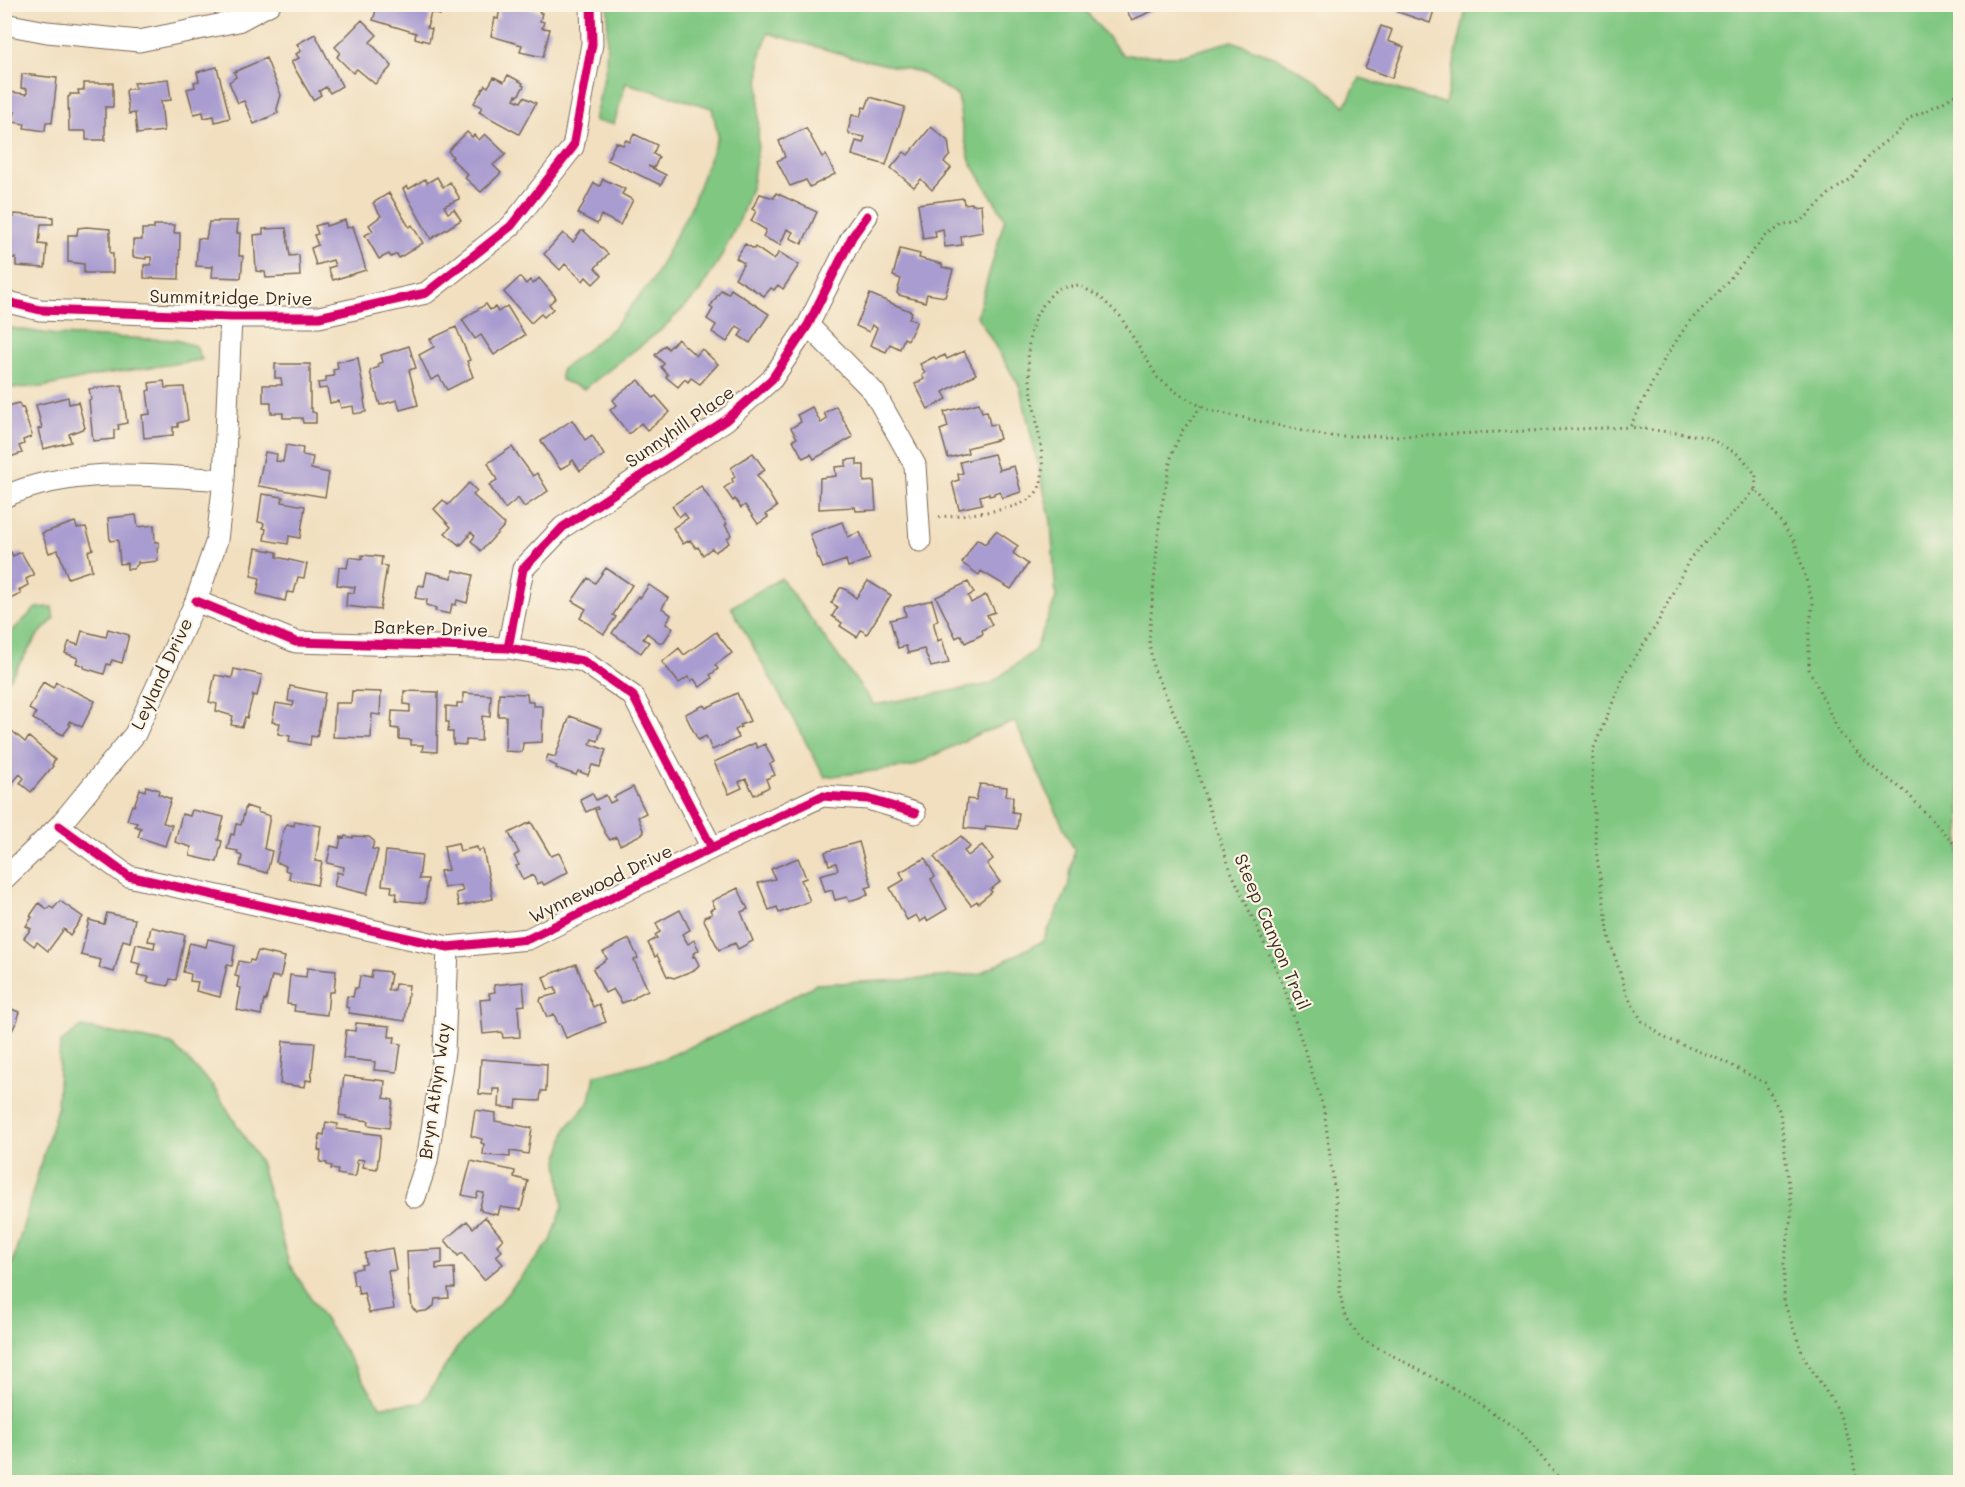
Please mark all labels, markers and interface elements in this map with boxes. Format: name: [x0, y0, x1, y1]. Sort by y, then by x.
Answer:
street label: Summitridge Drive: [149, 284, 313, 310]
street label: Sunnyhill Place: [620, 380, 739, 473]
street label: Leyland Drive: [125, 614, 197, 733]
street label: Barker Drive: [373, 614, 489, 642]
street label: Wynnewood Drive: [525, 838, 676, 928]
street label: Steep Canyon Trail: [1229, 850, 1317, 1013]
street label: Bryn Athyn Way: [413, 1021, 455, 1161]

